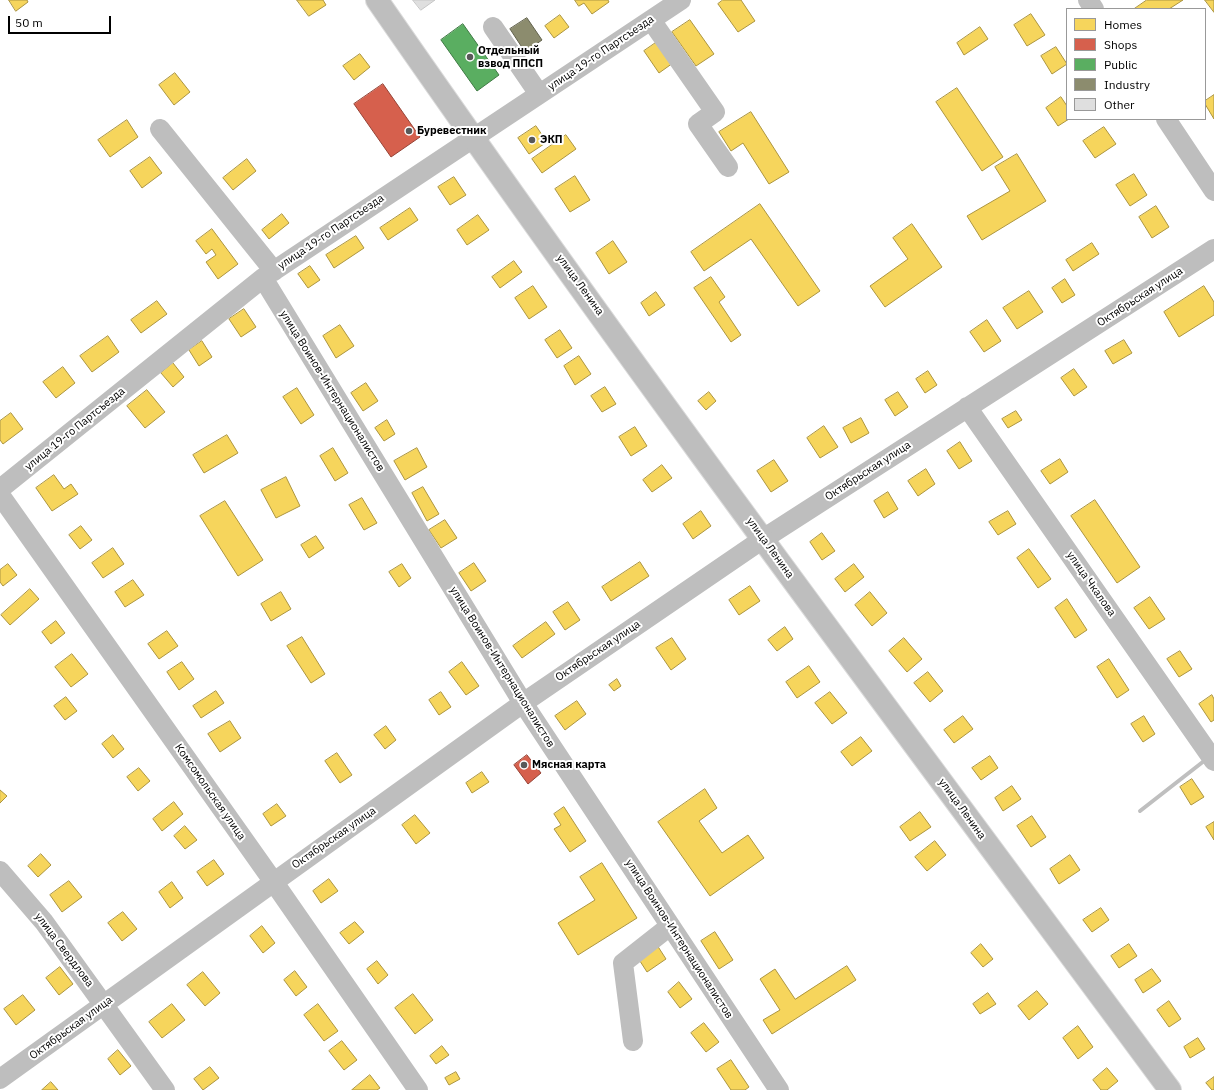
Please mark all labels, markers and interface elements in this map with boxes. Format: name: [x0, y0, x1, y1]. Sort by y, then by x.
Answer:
scale bar: [10, 8, 113, 34]
legend: [1066, 8, 1206, 120]
street label: улица 19-го Партсъезда: [546, 13, 656, 93]
text: 50 m: [15, 15, 43, 30]
text: Homes: [1104, 17, 1142, 32]
text: Shops: [1104, 37, 1137, 52]
place label: Отдельный взвод ППСП: [478, 44, 543, 70]
marker: Отдельный взвод ППСП: [465, 52, 475, 62]
text: Public: [1104, 57, 1137, 72]
text: Industry: [1104, 77, 1150, 92]
text: Other: [1104, 97, 1135, 112]
place label: Буревестник: [417, 124, 487, 138]
marker: Буревестник: [404, 126, 414, 136]
place label: ЭКП: [540, 133, 563, 147]
marker: ЭКП: [527, 135, 537, 145]
street label: улица 19-го Партсъезда: [276, 192, 386, 272]
street label: улица Ленина: [554, 252, 606, 318]
street label: Октябрьская улица: [1095, 264, 1185, 330]
street label: улица Воинов-Интернационалистов: [277, 308, 387, 474]
street label: улица 19-го Партсъезда: [22, 385, 128, 473]
street label: Октябрьская улица: [823, 438, 913, 504]
street label: улица Ленина: [744, 515, 796, 581]
street label: улица Чкалова: [1064, 549, 1118, 619]
street label: улица Воинов-Интернационалистов: [447, 584, 557, 750]
street label: Октябрьская улица: [553, 618, 643, 684]
street label: Комсомольская улица: [172, 741, 248, 843]
place label: Мясная карта: [532, 758, 606, 772]
marker: Мясная карта: [519, 760, 529, 770]
street label: улица Ленина: [936, 776, 988, 842]
street label: Октябрьская улица: [289, 804, 379, 872]
street label: улица Воинов-Интернационалистов: [622, 857, 736, 1021]
street label: улица Свердлова: [32, 910, 96, 990]
street label: Октябрьская улица: [27, 993, 115, 1063]

